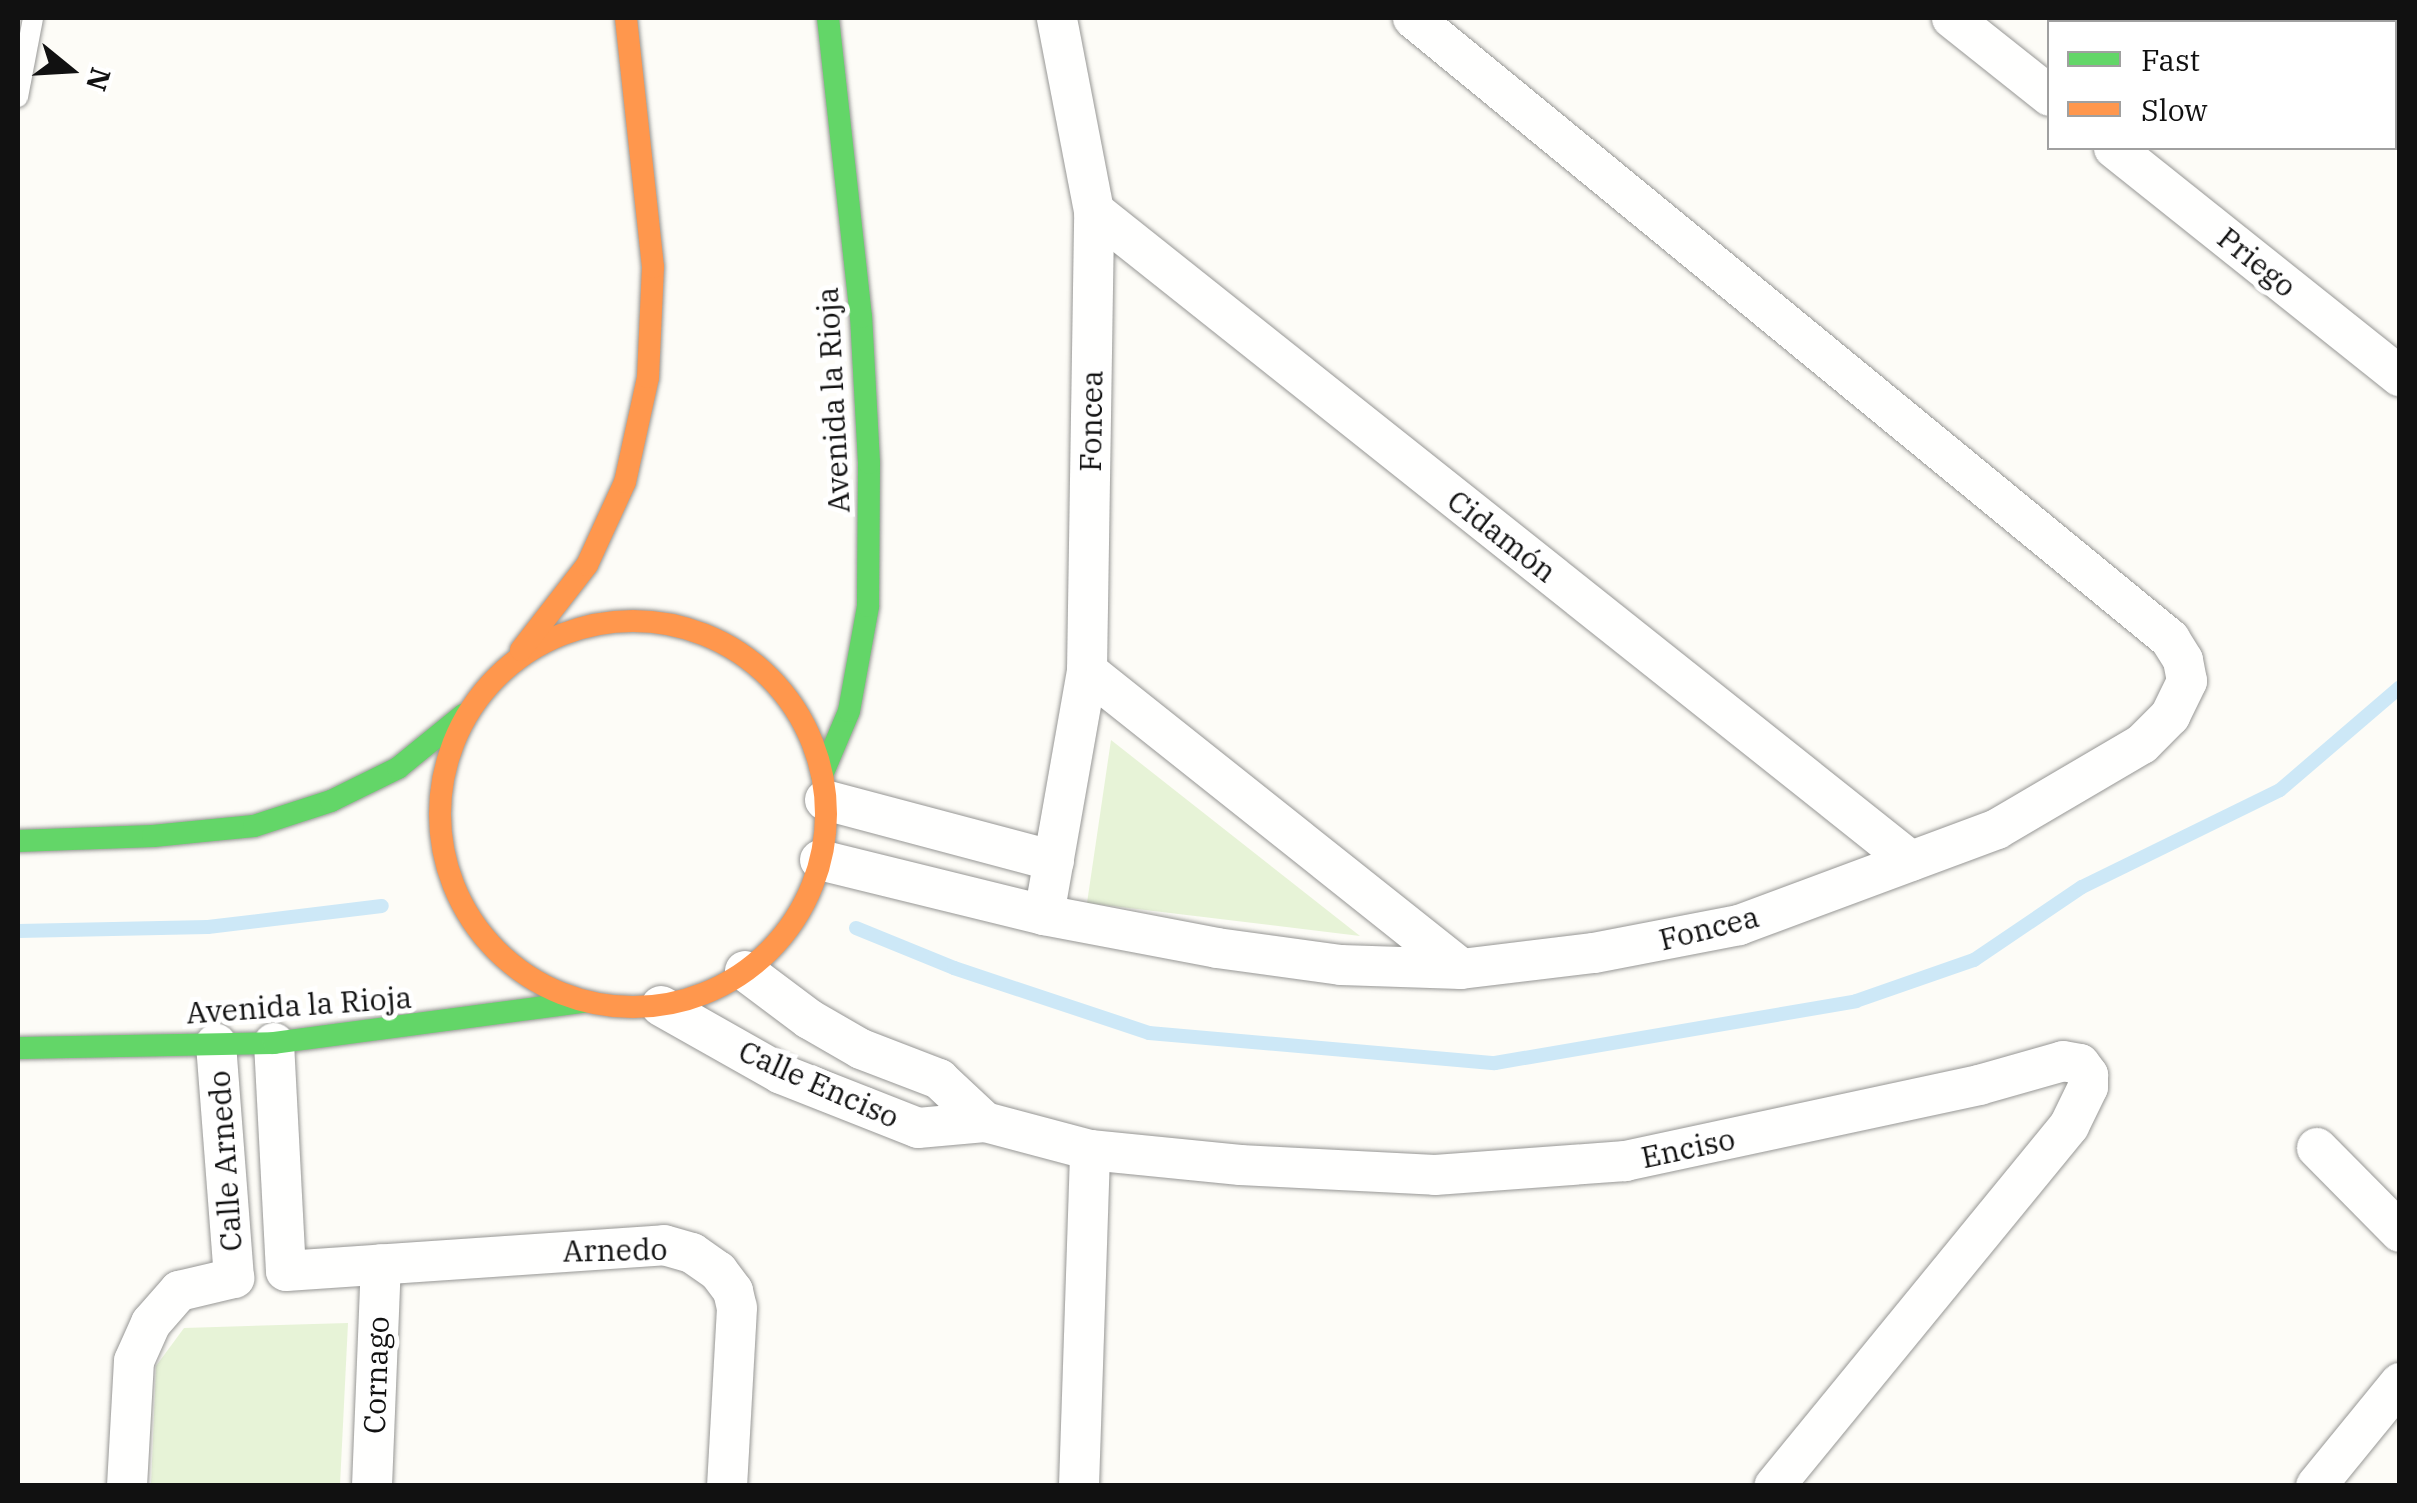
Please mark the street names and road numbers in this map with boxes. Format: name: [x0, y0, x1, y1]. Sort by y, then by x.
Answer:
street label: Priego: [2211, 220, 2303, 304]
street label: Avenida la Rioja: [809, 286, 857, 514]
street label: Foncea: [1072, 370, 1110, 472]
street label: Cidamón: [1440, 482, 1564, 590]
street label: Foncea: [1655, 898, 1763, 958]
street label: Avenida la Rioja: [185, 979, 413, 1031]
street label: Calle Enciso: [733, 1033, 905, 1135]
street label: Calle Arnedo: [201, 1069, 249, 1253]
street label: Enciso: [1638, 1121, 1738, 1175]
street label: Arnedo: [562, 1231, 668, 1269]
street label: Cornago: [356, 1315, 396, 1435]

